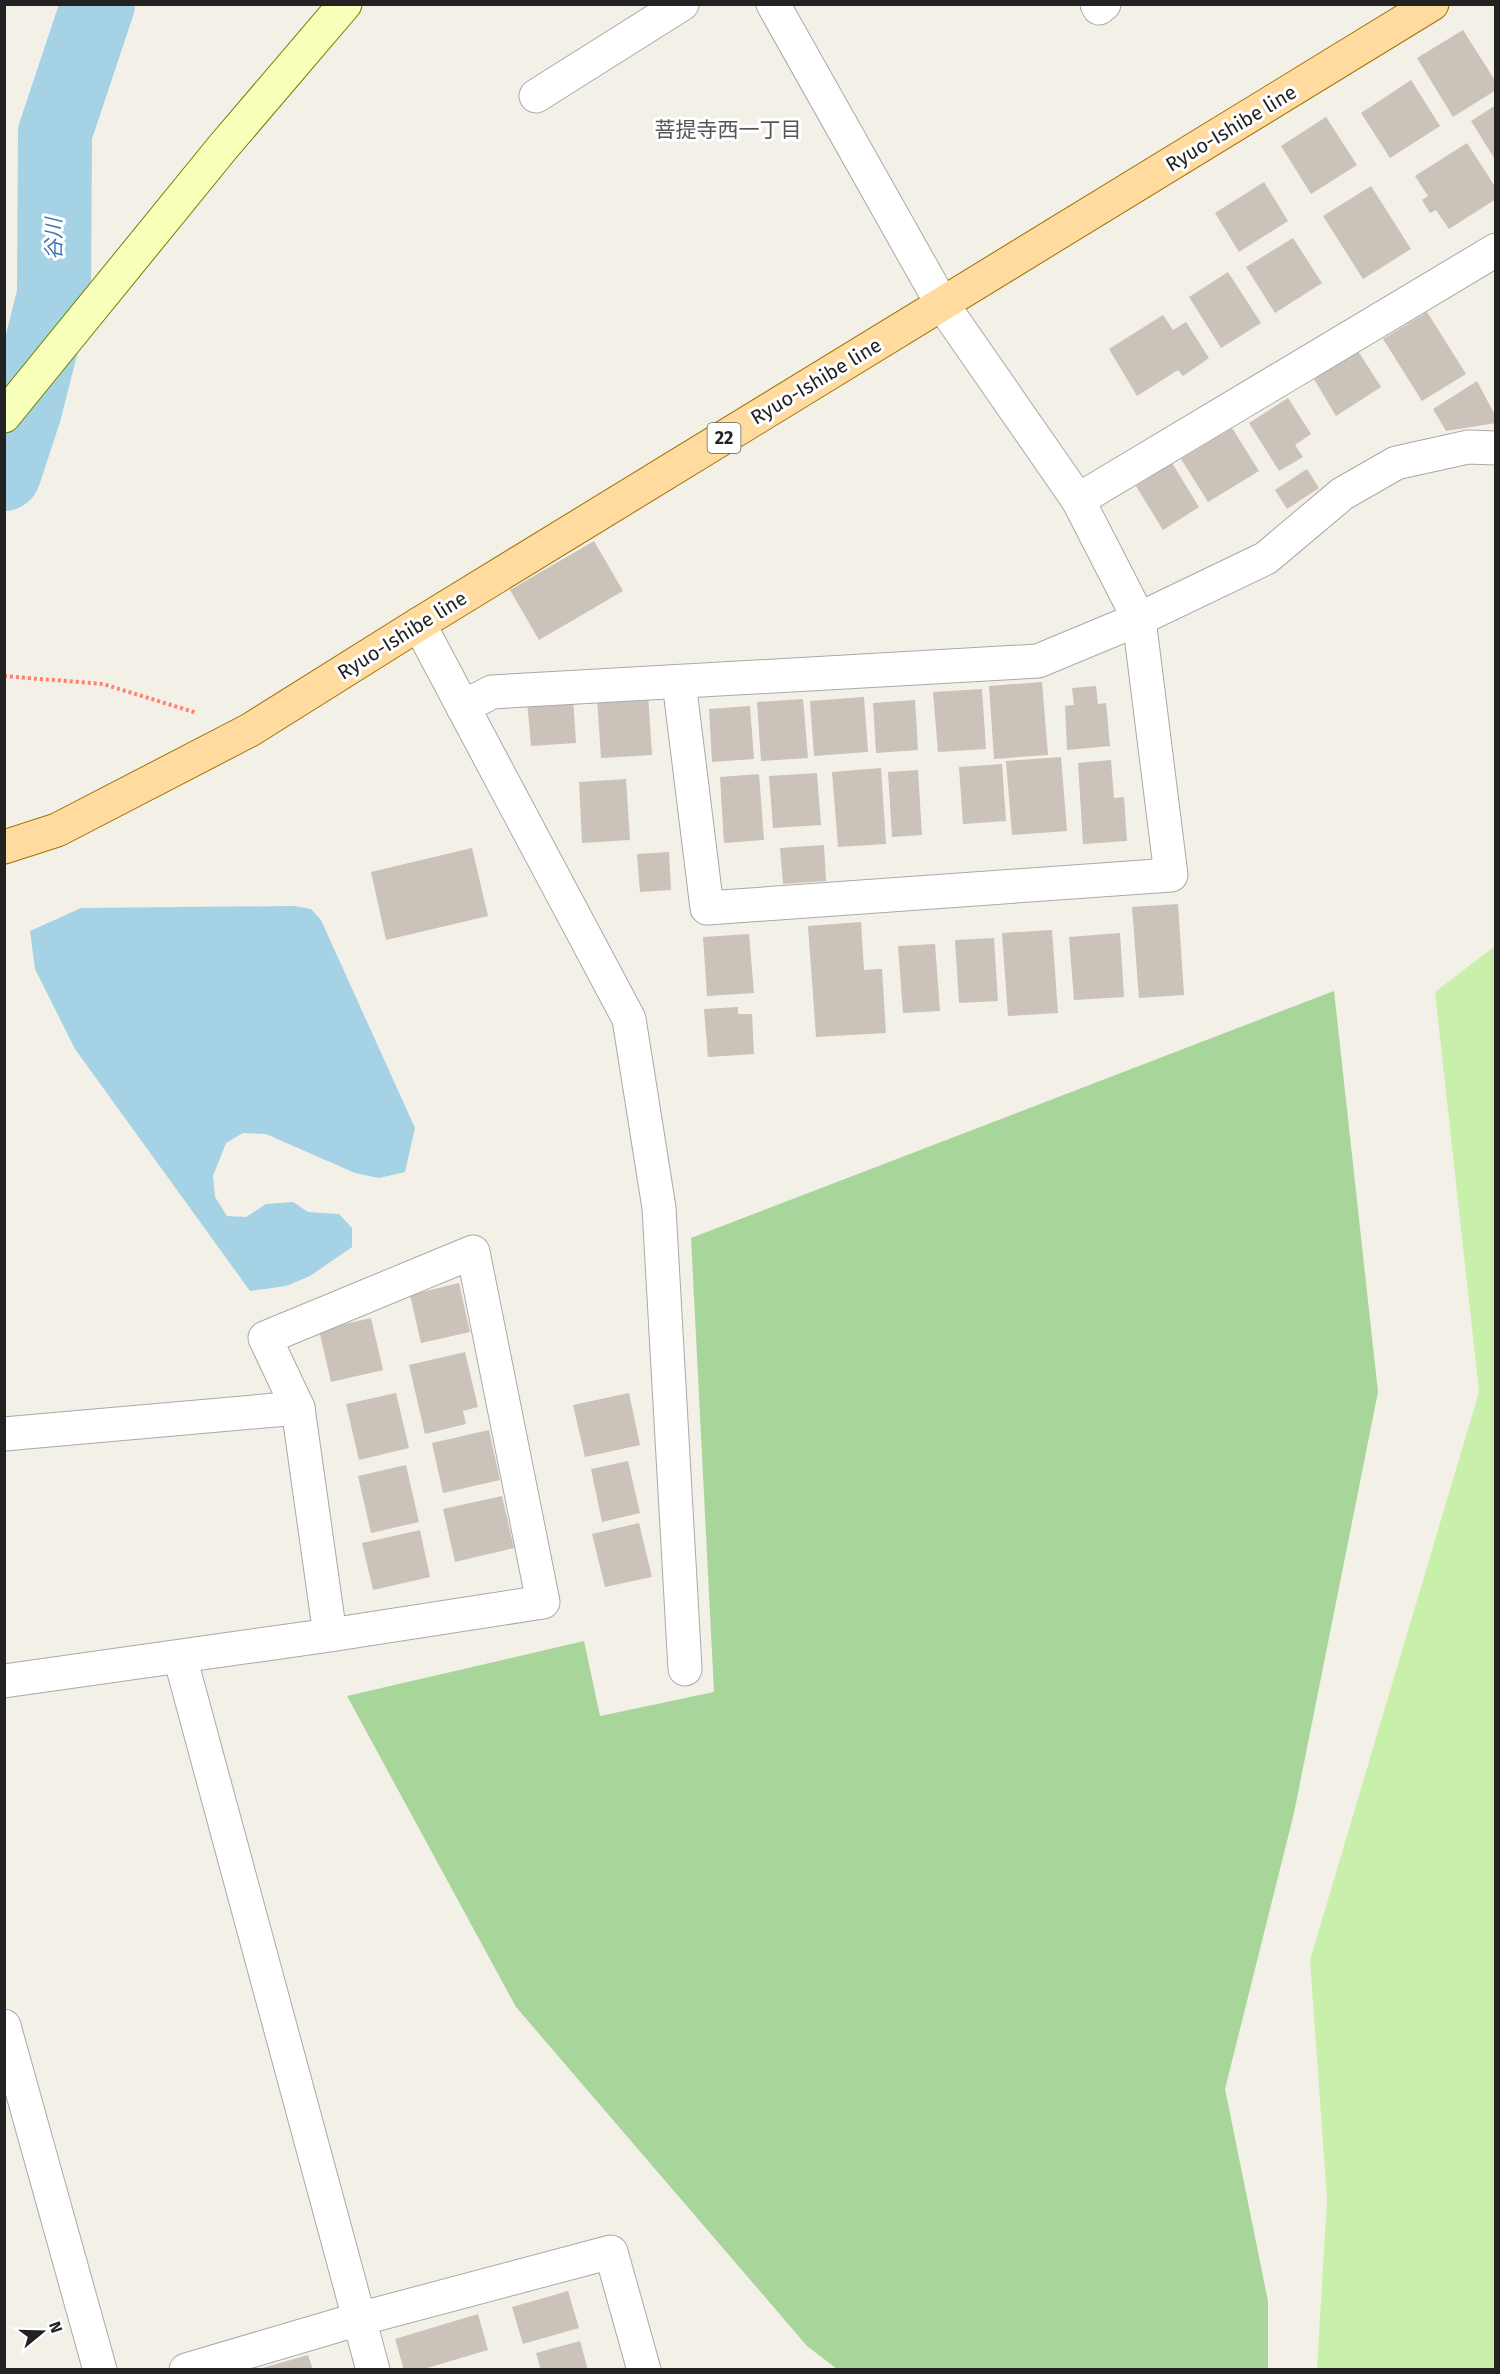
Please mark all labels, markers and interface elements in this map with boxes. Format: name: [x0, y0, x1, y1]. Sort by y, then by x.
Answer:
street label: Ryuo-Ishibe line: [1161, 80, 1301, 176]
district label: 菩提寺西一丁目: [655, 117, 802, 143]
water label: 谷川: [41, 216, 67, 260]
street label: Ryuo-Ishibe line: [746, 333, 886, 429]
road number: 22: [708, 423, 740, 453]
street label: Ryuo-Ishibe line: [333, 586, 471, 684]
north arrow: [12, 2302, 72, 2362]
text: N: [45, 2319, 66, 2335]

